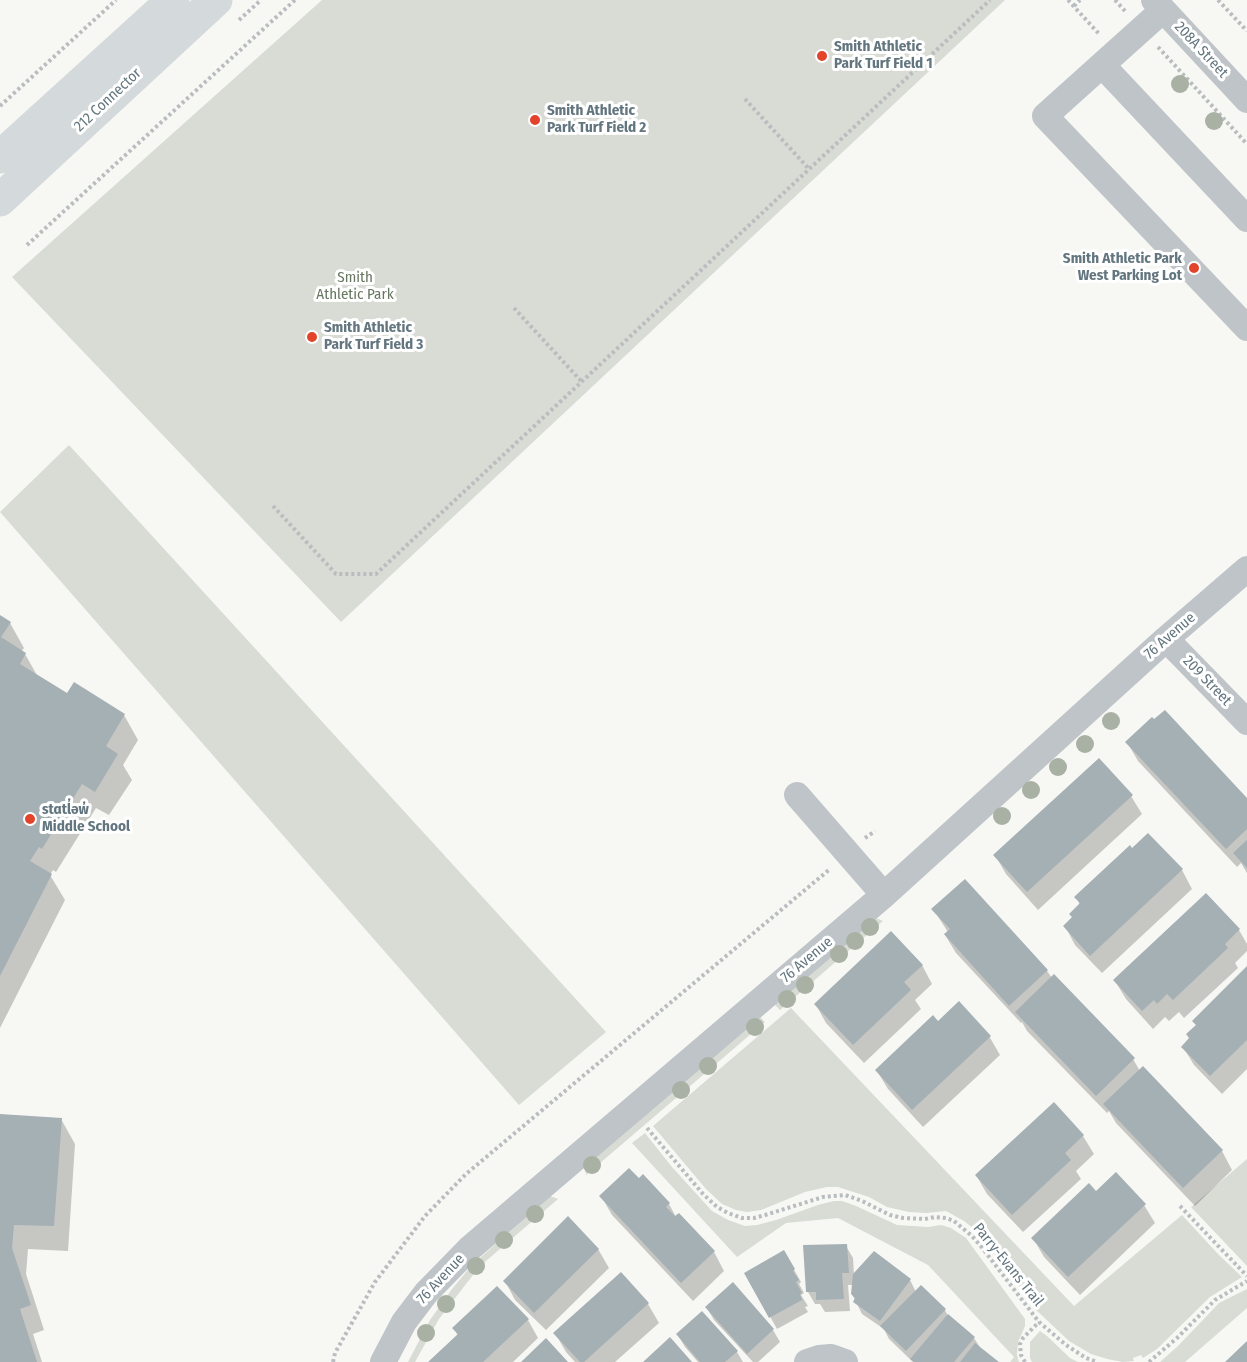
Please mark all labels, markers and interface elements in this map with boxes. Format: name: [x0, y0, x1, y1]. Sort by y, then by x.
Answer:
street label: 208A Street: [1170, 18, 1232, 82]
place label: Smith Athletic Park Turf Field 1: [834, 38, 933, 73]
marker: Smith Athletic Park Turf Field 1: [815, 49, 829, 63]
street label: 212 Connector: [71, 64, 145, 136]
place label: Smith Athletic Park Turf Field 2: [547, 102, 646, 137]
marker: Smith Athletic Park Turf Field 2: [528, 113, 542, 127]
place label: Smith Athletic Park West Parking Lot: [1063, 250, 1182, 285]
marker: Smith Athletic Park West Parking Lot: [1187, 261, 1201, 275]
park label: Smith Athletic Park: [316, 269, 394, 304]
place label: Smith Athletic Park Turf Field 3: [324, 319, 423, 354]
marker: Smith Athletic Park Turf Field 3: [305, 330, 319, 344]
street label: 76 Avenue: [1141, 609, 1199, 663]
street label: 209 Street: [1179, 652, 1235, 710]
place label: stɑtl̓əw̓ Middle School: [42, 801, 130, 836]
marker: stɑtl̓əw̓ Middle School: [23, 812, 37, 826]
street label: 76 Avenue: [778, 933, 836, 987]
street label: Parry-Evans Trail: [969, 1220, 1047, 1310]
street label: 76 Avenue: [413, 1250, 469, 1308]

